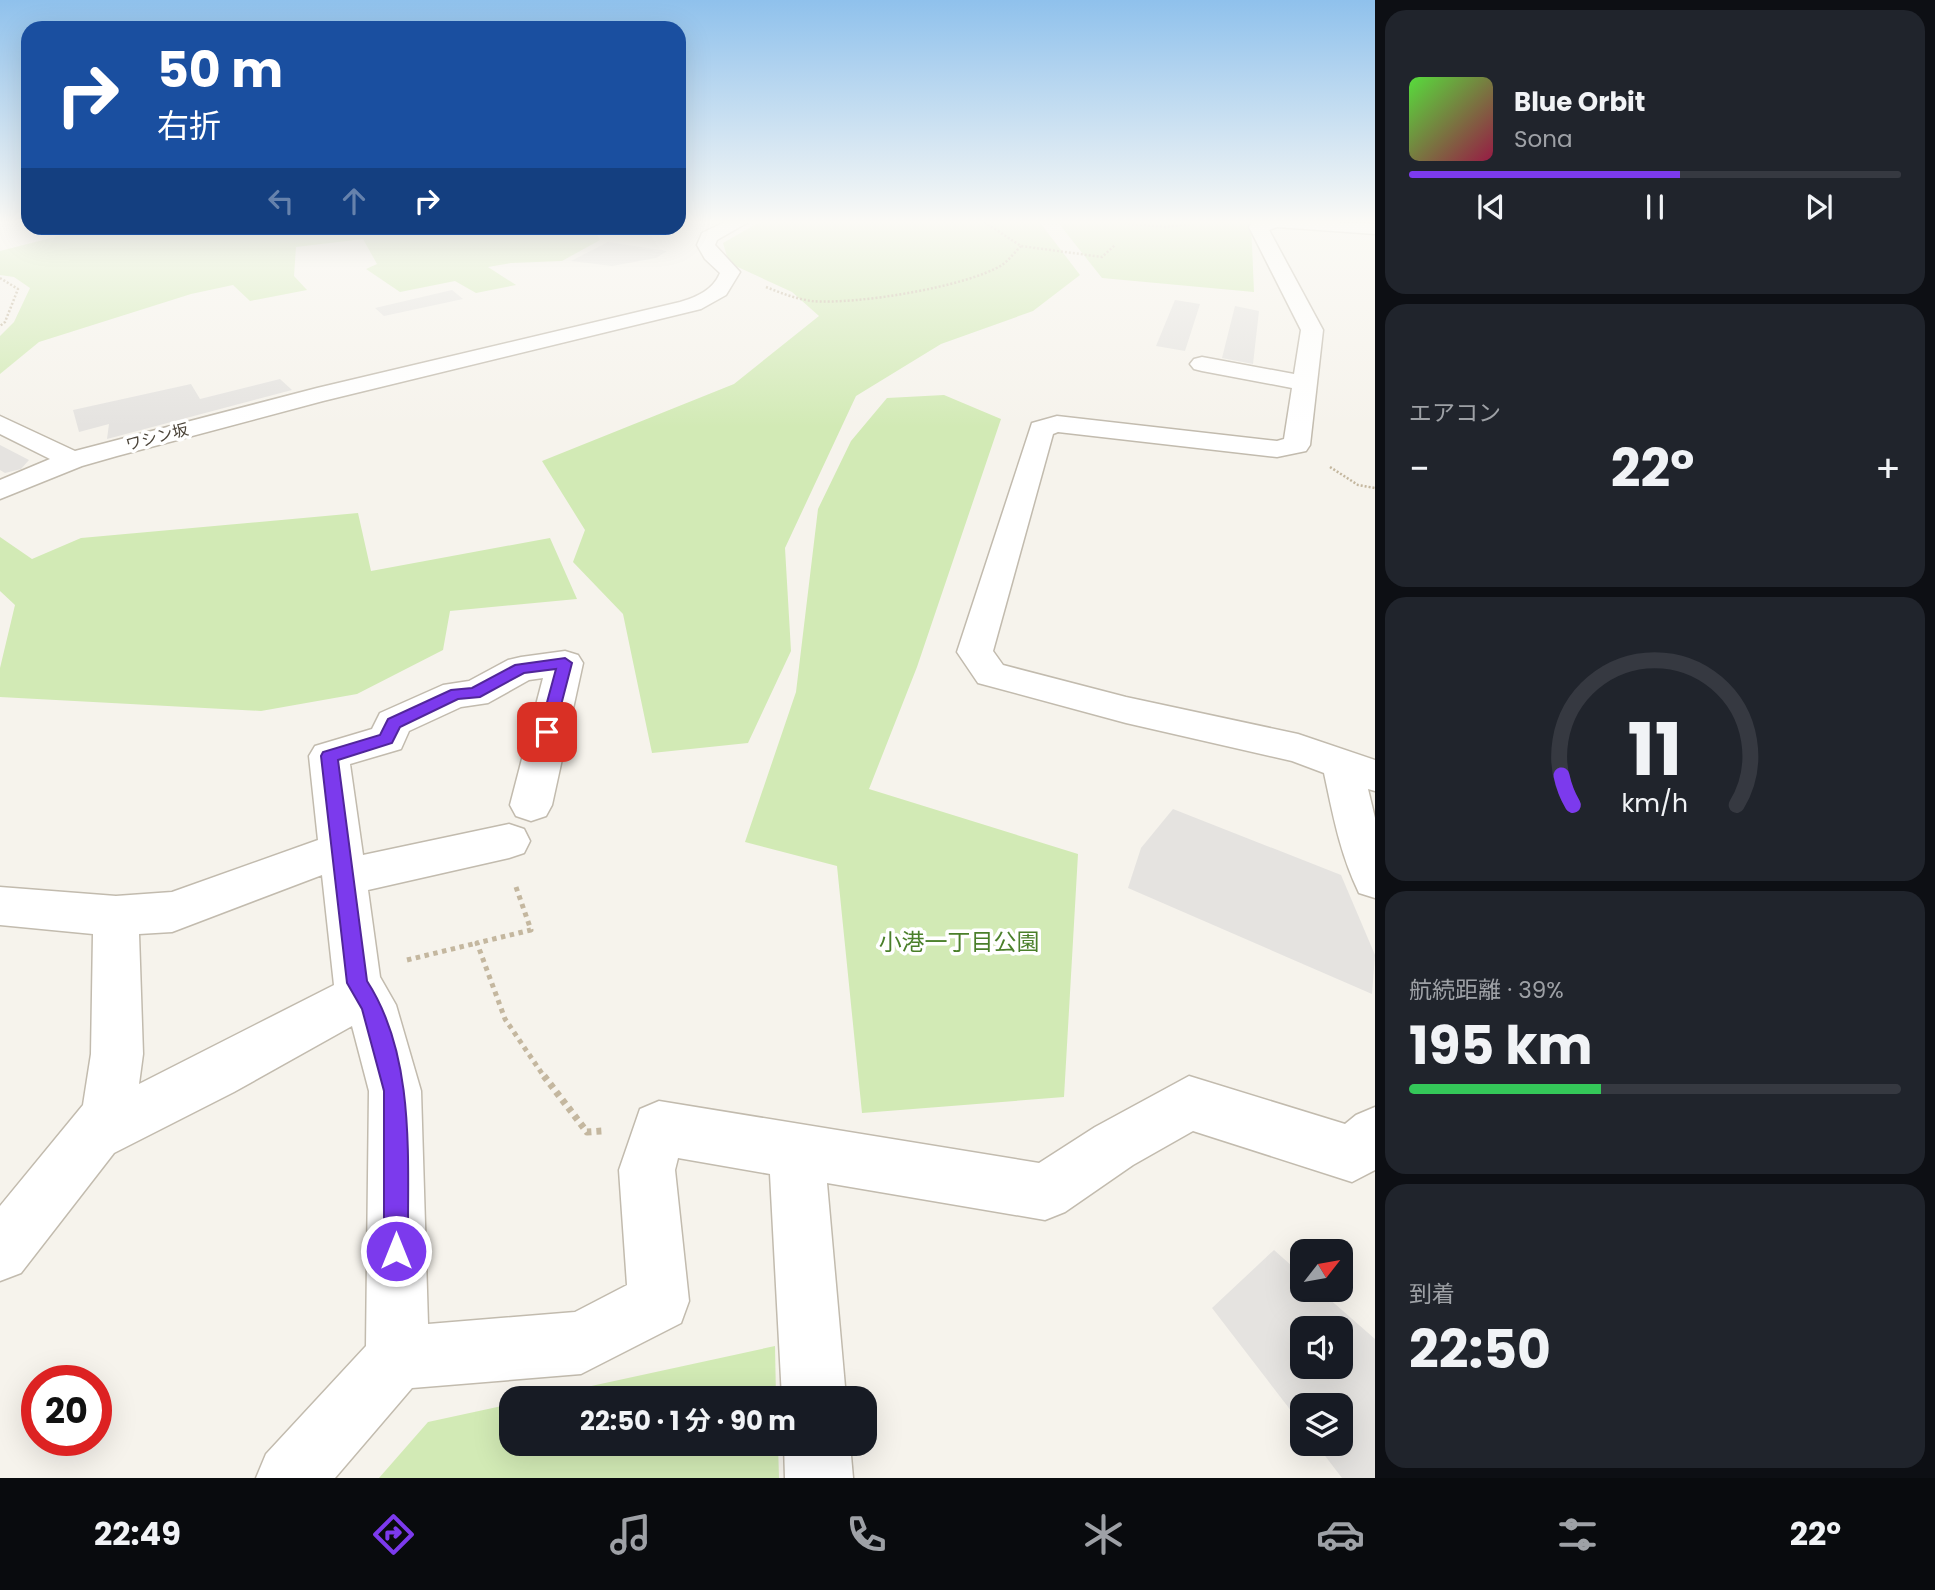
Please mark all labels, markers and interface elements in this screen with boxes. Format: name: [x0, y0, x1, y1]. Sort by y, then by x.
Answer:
text: 50 m: [157, 36, 283, 104]
icon: right: [42, 49, 133, 140]
text: Blue Orbit: [1514, 84, 1645, 120]
text: 右折: [157, 103, 221, 148]
text: Sona: [1514, 123, 1573, 155]
icon: left: [262, 182, 300, 220]
icon: ahead: [335, 182, 373, 220]
icon: right: [408, 182, 446, 220]
icon: previous: [1472, 188, 1510, 226]
icon: pause: [1636, 188, 1674, 226]
icon: next: [1800, 188, 1838, 226]
text: エアコン: [1409, 397, 1501, 429]
street label: ワシン坂: [123, 418, 191, 456]
text: 22°: [1611, 432, 1694, 505]
text: −: [1409, 442, 1430, 495]
text: +: [1875, 442, 1901, 495]
text: 11: [1628, 699, 1682, 800]
pin: [517, 702, 577, 762]
icon: arrive: [528, 713, 566, 751]
text: km/h: [1622, 786, 1688, 821]
park label: 小港一丁目公園: [879, 926, 1040, 958]
text: 航続距離 · 39%: [1409, 974, 1564, 1006]
text: 195 km: [1409, 1009, 1593, 1082]
position arrow: [359, 1214, 433, 1288]
north arrow: [1290, 1239, 1353, 1302]
map controls: [1290, 1239, 1353, 1456]
text: 到着: [1409, 1278, 1455, 1310]
text: 22:50: [1409, 1313, 1551, 1386]
button: sound: [1290, 1316, 1353, 1379]
speed limit sign: 20: [21, 1365, 112, 1456]
button: layers: [1290, 1393, 1353, 1456]
text: 22:50 · 1 分 · 90 m: [580, 1403, 796, 1439]
icon: directions: [369, 1510, 418, 1559]
icon: music: [606, 1510, 655, 1559]
icon: phone: [842, 1510, 891, 1559]
icon: climate: [1079, 1510, 1128, 1559]
icon: car: [1316, 1510, 1365, 1559]
icon: filters: [1553, 1510, 1602, 1559]
text: 22:49: [94, 1511, 181, 1556]
text: 22°: [1790, 1511, 1841, 1556]

